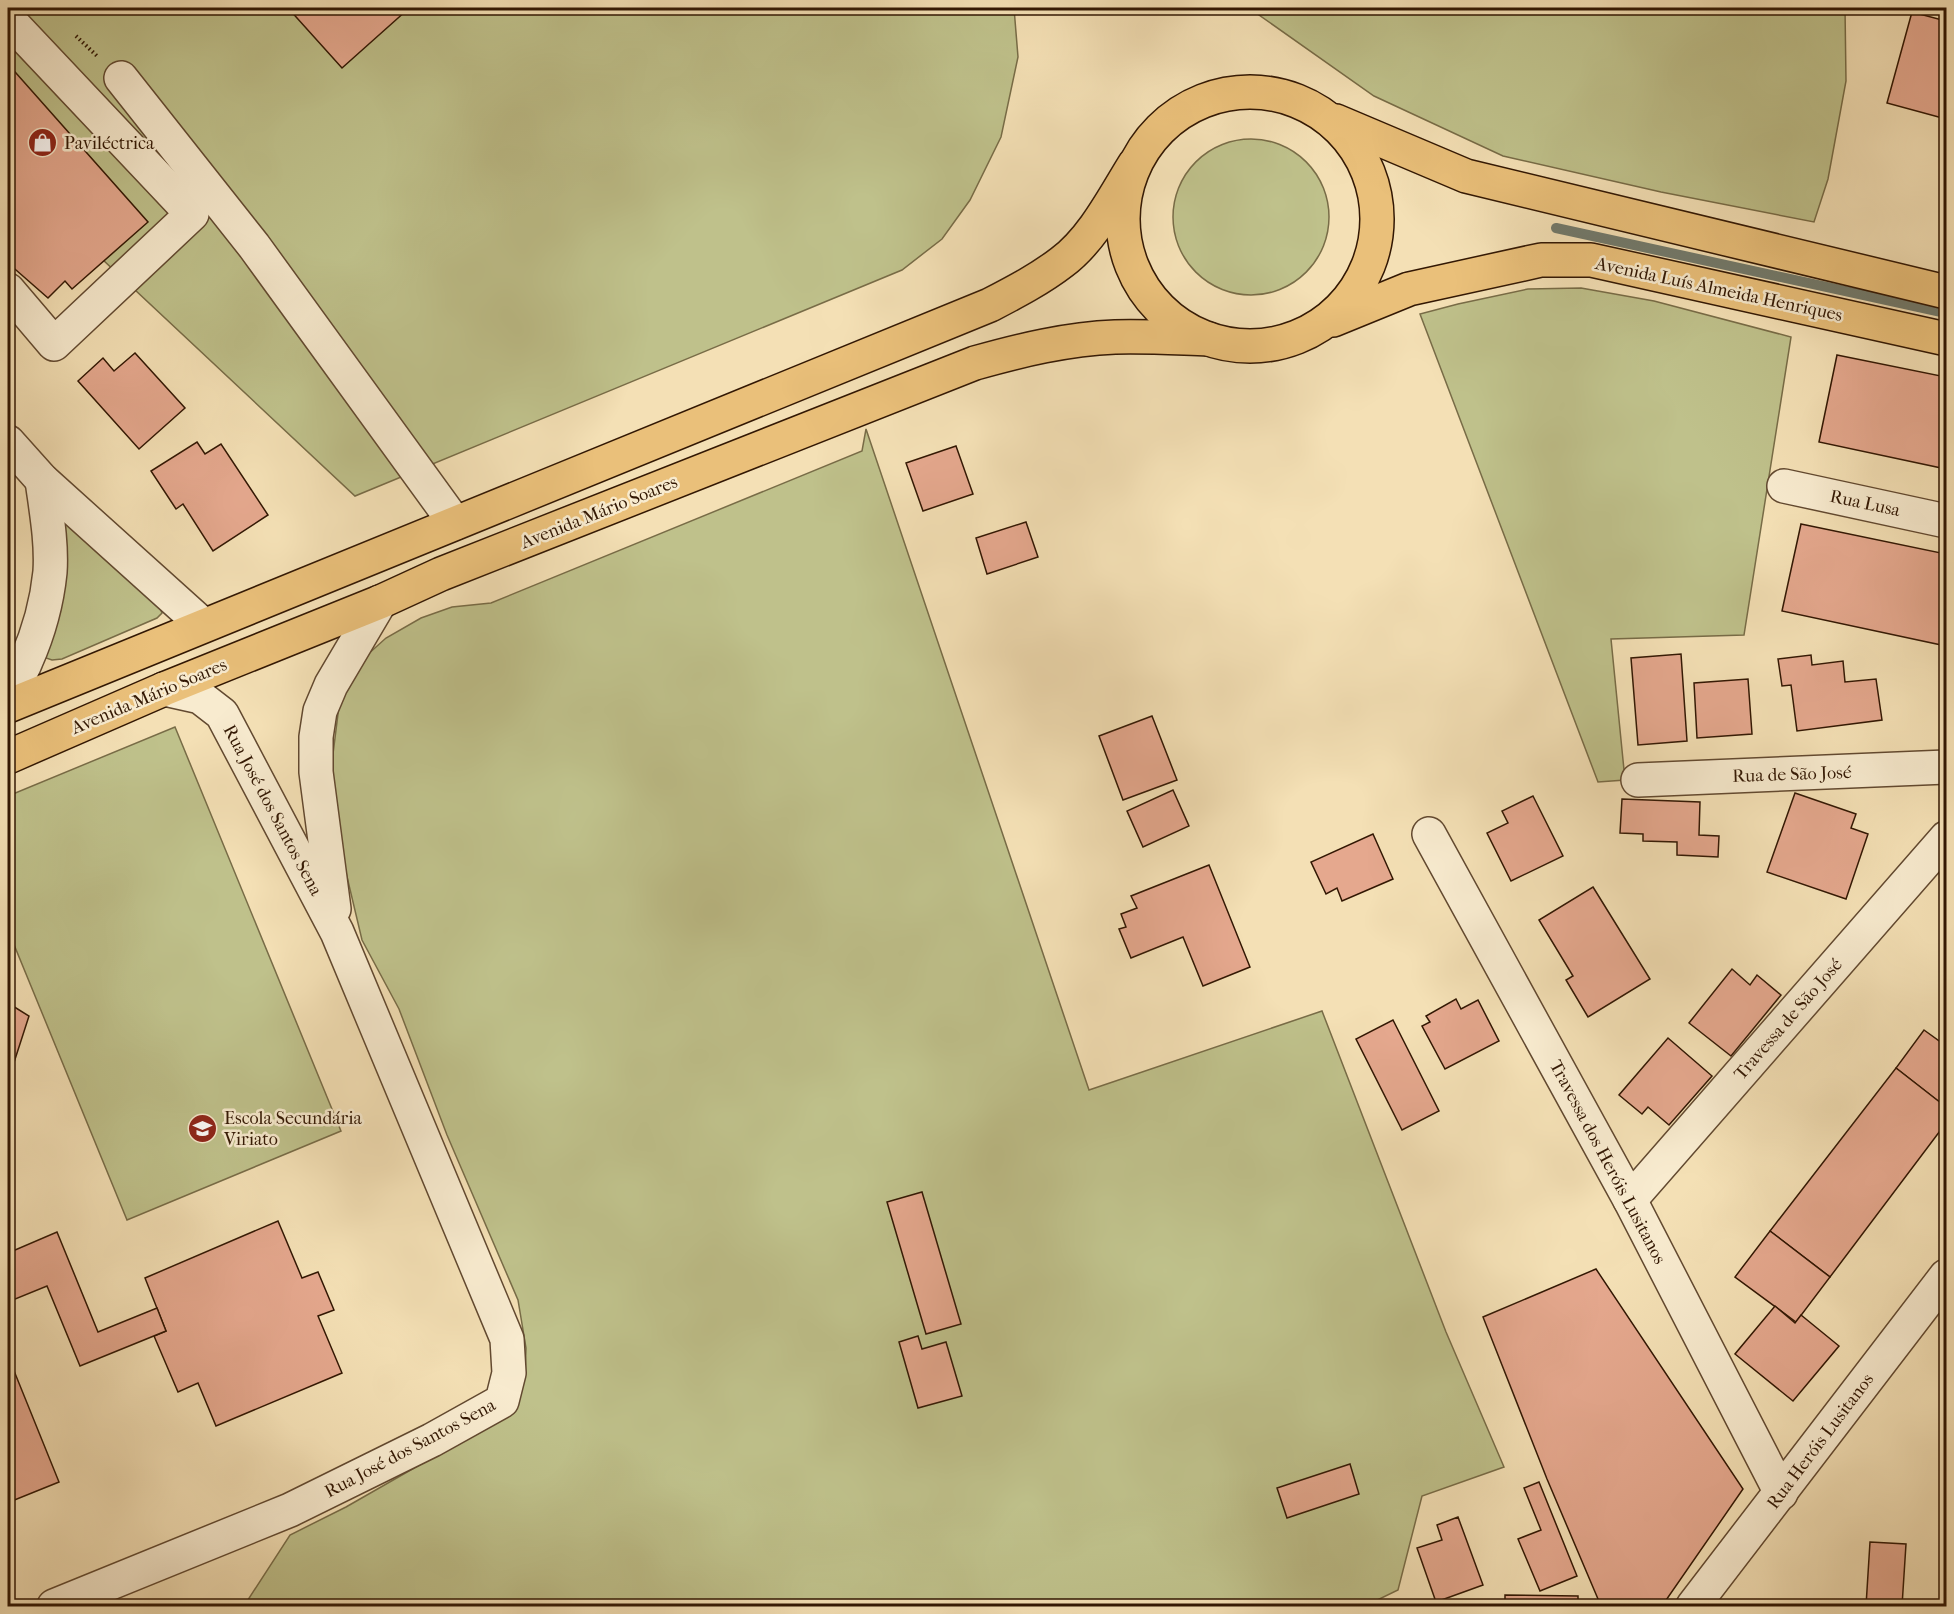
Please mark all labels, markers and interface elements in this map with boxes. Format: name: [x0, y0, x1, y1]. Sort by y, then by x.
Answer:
shop icon: Paviléctrica: [27, 127, 59, 159]
place label: Paviléctrica: [64, 133, 155, 154]
street label: Avenida Luís Almeida Henriques: [1592, 253, 1845, 326]
street label: Avenida Mário Soares: [517, 471, 681, 554]
street label: Rua Lusa: [1828, 486, 1903, 521]
street label: Avenida Mário Soares: [67, 654, 230, 739]
street label: Rua José dos Santos Sena: [219, 721, 327, 900]
street label: Rua de São José: [1732, 762, 1852, 787]
street label: Travessa de São José: [1730, 954, 1847, 1084]
street label: Travessa dos Heróis Lusitanos: [1545, 1057, 1671, 1268]
place label: Escola Secundária Viriato: [223, 1108, 363, 1150]
school or university icon: Escola Secundária Viriato: [187, 1112, 219, 1144]
street label: Rua Heróis Lusitanos: [1763, 1369, 1878, 1513]
street label: Rua José dos Santos Sena: [321, 1394, 500, 1502]

